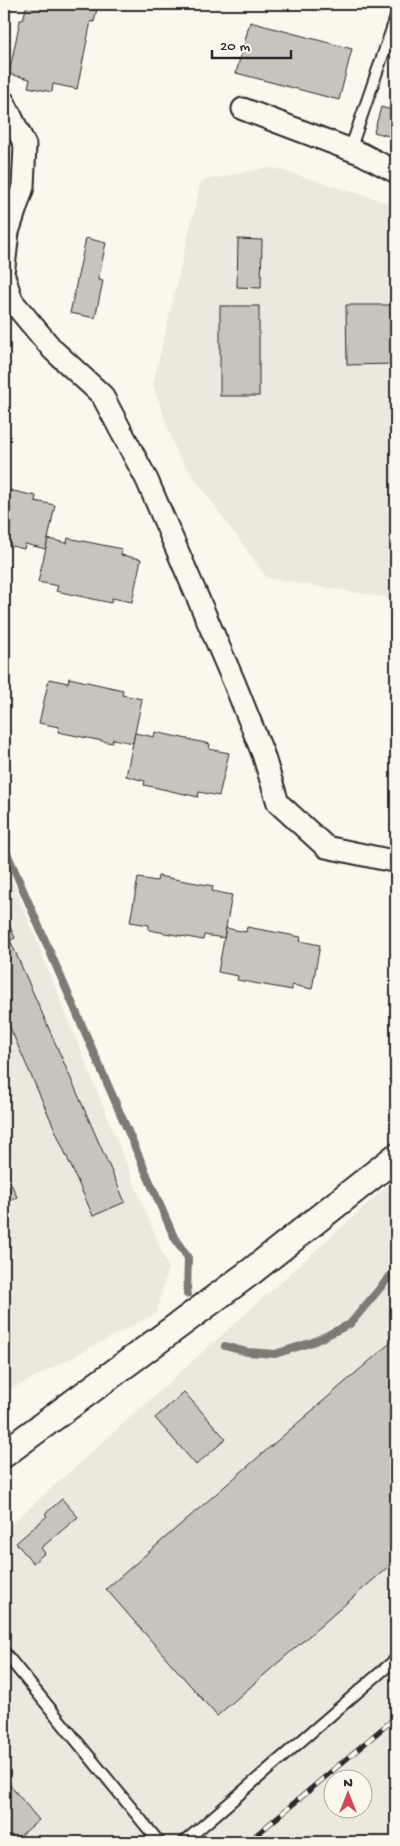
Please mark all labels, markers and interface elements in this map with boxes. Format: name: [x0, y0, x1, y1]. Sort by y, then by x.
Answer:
scale bar: [212, 28, 291, 60]
text: 20 m: [220, 38, 250, 56]
north arrow: [322, 1768, 372, 1818]
text: N: [343, 1775, 353, 1792]

